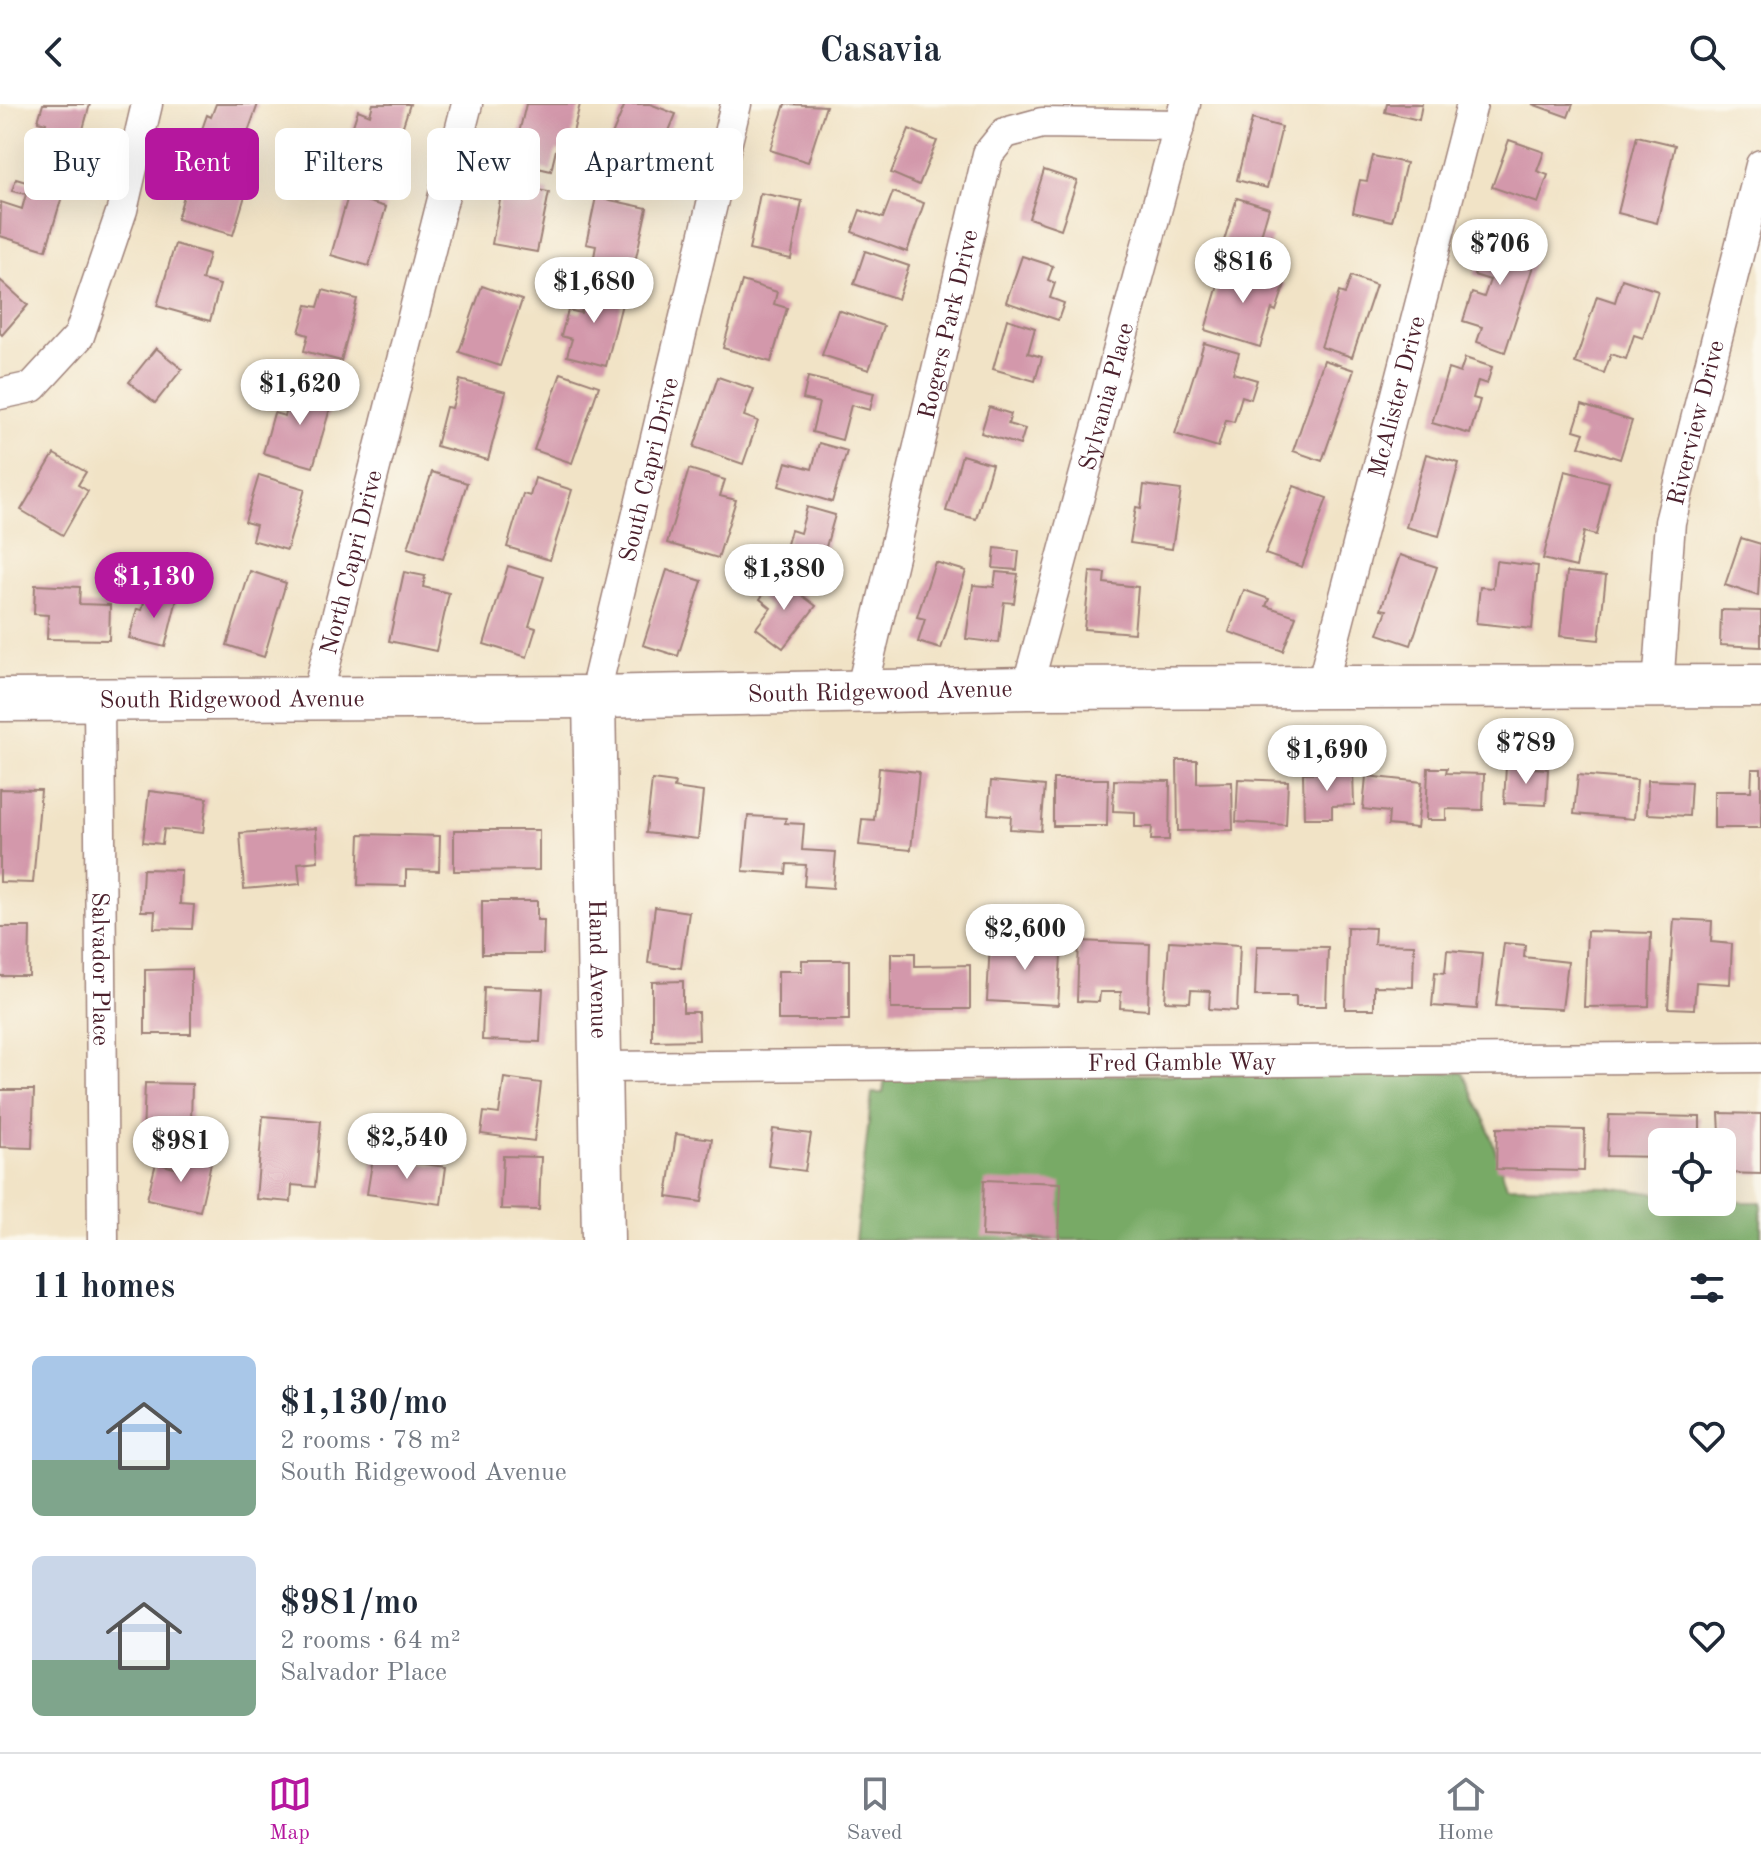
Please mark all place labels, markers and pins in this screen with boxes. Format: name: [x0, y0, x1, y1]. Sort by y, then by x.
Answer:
pin: $706: [1453, 219, 1547, 287]
pin: $816: [1196, 237, 1290, 305]
pin: $1,680: [529, 257, 659, 325]
pin: $1,620: [235, 359, 365, 427]
pin: $1,380: [719, 544, 849, 612]
pin: $1,130: [89, 552, 219, 620]
pin: $789: [1479, 718, 1573, 786]
pin: $1,690: [1262, 725, 1392, 793]
pin: $2,600: [960, 904, 1090, 972]
pin: $2,540: [342, 1113, 472, 1181]
pin: $981: [134, 1116, 228, 1184]

